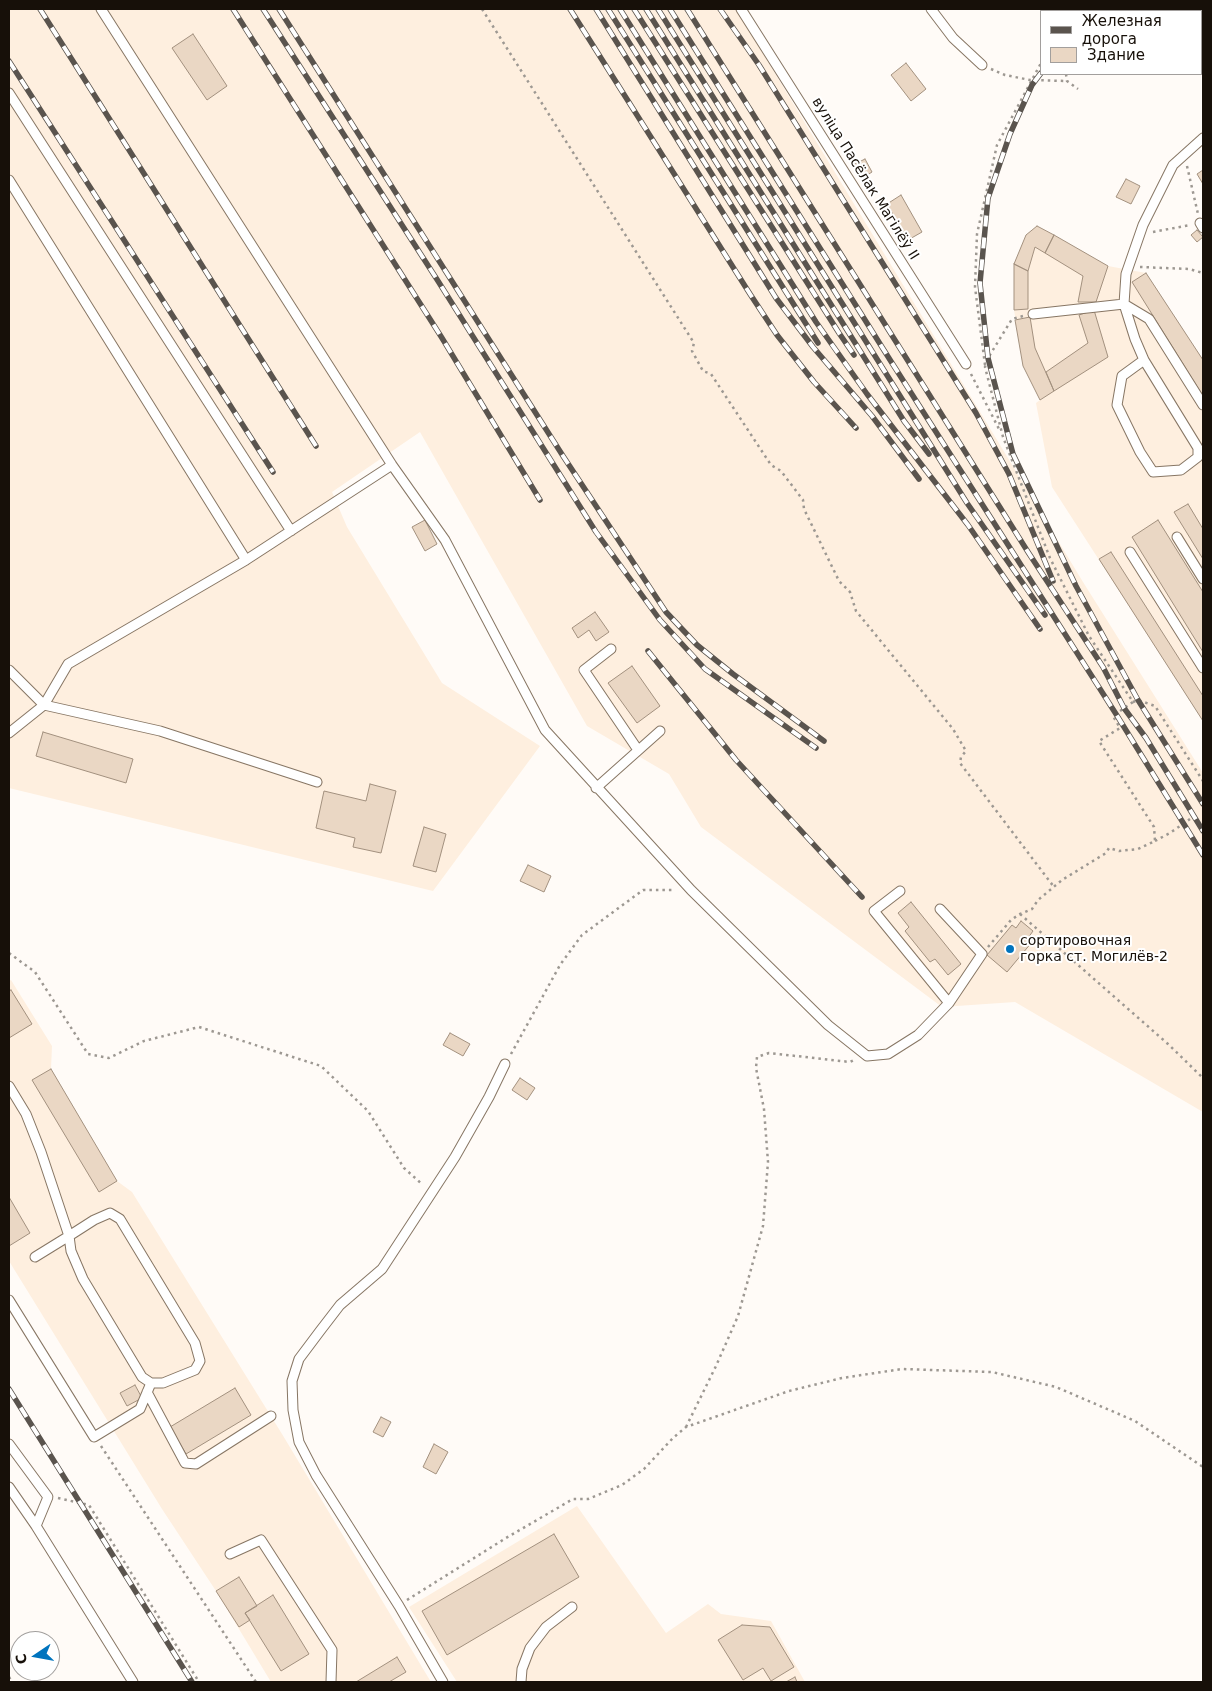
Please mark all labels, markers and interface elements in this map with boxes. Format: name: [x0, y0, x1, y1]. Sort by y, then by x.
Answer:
legend: [1040, 10, 1202, 75]
text: Железная дорога: [1082, 12, 1162, 48]
text: Здание: [1087, 46, 1145, 64]
street label: вуліца Пасёлак Магілёў II: [808, 95, 922, 263]
place label: сортировочная горка ст. Могилёв-2: [1020, 933, 1168, 966]
marker: сортировочная горка ст. Могилёв-2: [1004, 943, 1016, 955]
north arrow: [10, 1631, 60, 1681]
text: С: [12, 1652, 30, 1666]

